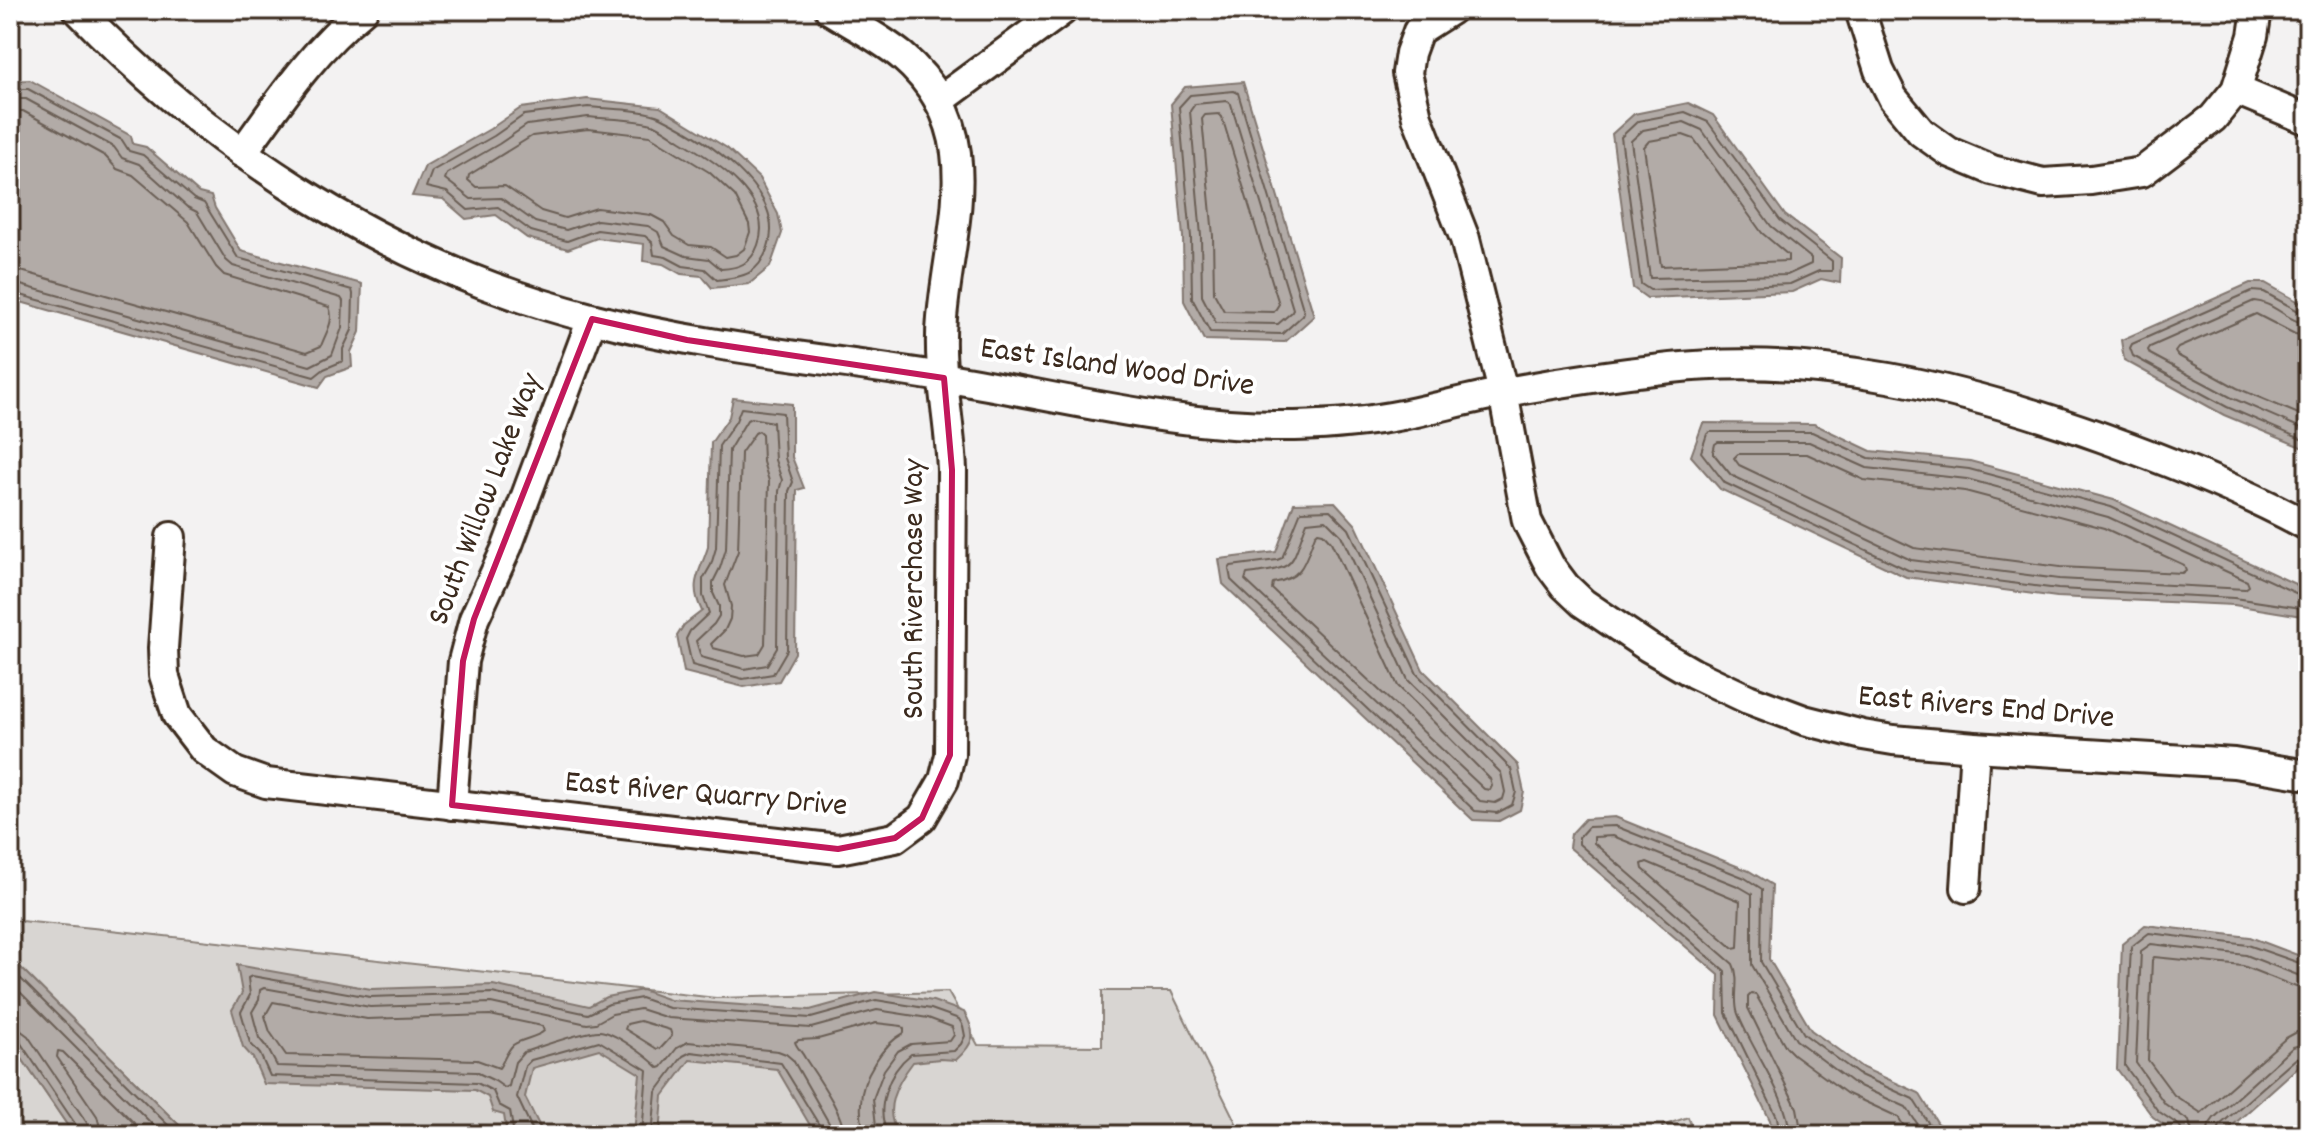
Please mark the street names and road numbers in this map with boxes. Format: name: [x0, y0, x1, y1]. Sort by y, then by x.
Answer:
street label: East Island Wood Drive: [977, 327, 1257, 411]
street label: South Willow Lake Way: [418, 366, 557, 633]
street label: South Riverchase Way: [893, 458, 939, 719]
street label: East Rivers End Drive: [1856, 675, 2116, 743]
street label: East River Quarry Drive: [563, 761, 849, 831]

